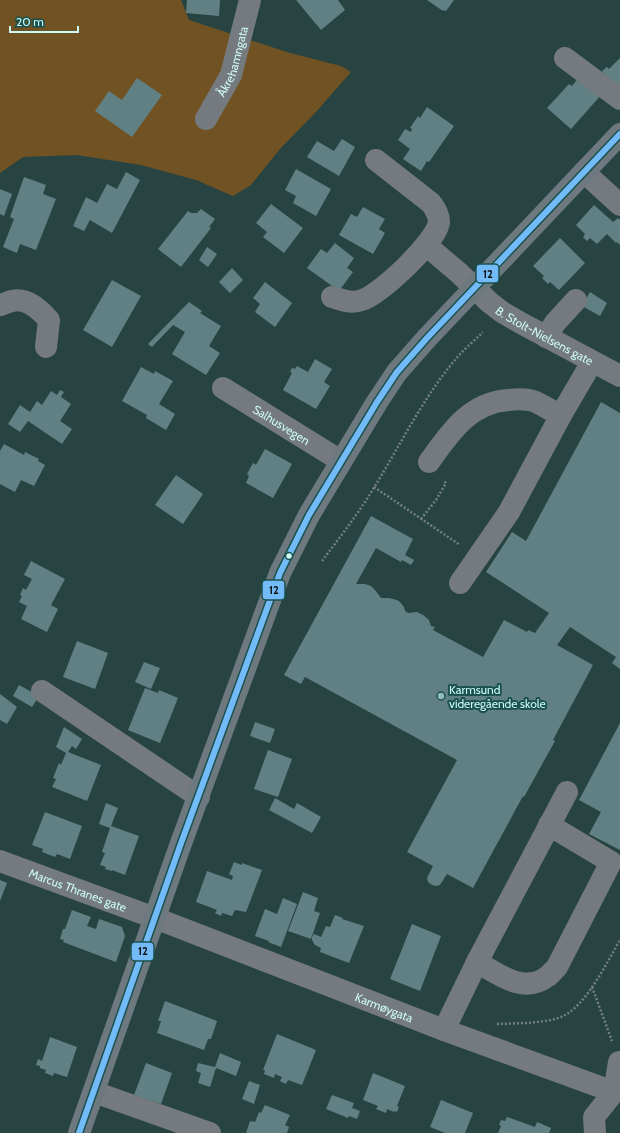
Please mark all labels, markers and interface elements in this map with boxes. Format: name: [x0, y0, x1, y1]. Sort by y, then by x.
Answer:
scale bar: [10, 8, 78, 34]
text: 20 m: [16, 14, 44, 29]
street label: Åkrehamngata: [213, 24, 251, 99]
line badge: 12: [476, 264, 499, 283]
text: 12: [483, 267, 493, 281]
street label: B. Stolt-Nielsens gate: [493, 302, 596, 368]
street label: Salhusvegen: [250, 401, 313, 448]
unlabelled marker: [284, 551, 294, 561]
line badge: 12: [262, 580, 285, 600]
text: 12: [269, 583, 279, 597]
place label: Karmsund videregående skole: [449, 682, 546, 711]
marker: Karmsund videregående skole: [436, 691, 446, 701]
street label: Marcus Thranes gate: [27, 865, 129, 914]
line badge: 12: [131, 942, 154, 961]
text: 12: [138, 944, 148, 958]
street label: Karmøygata: [353, 989, 416, 1025]

